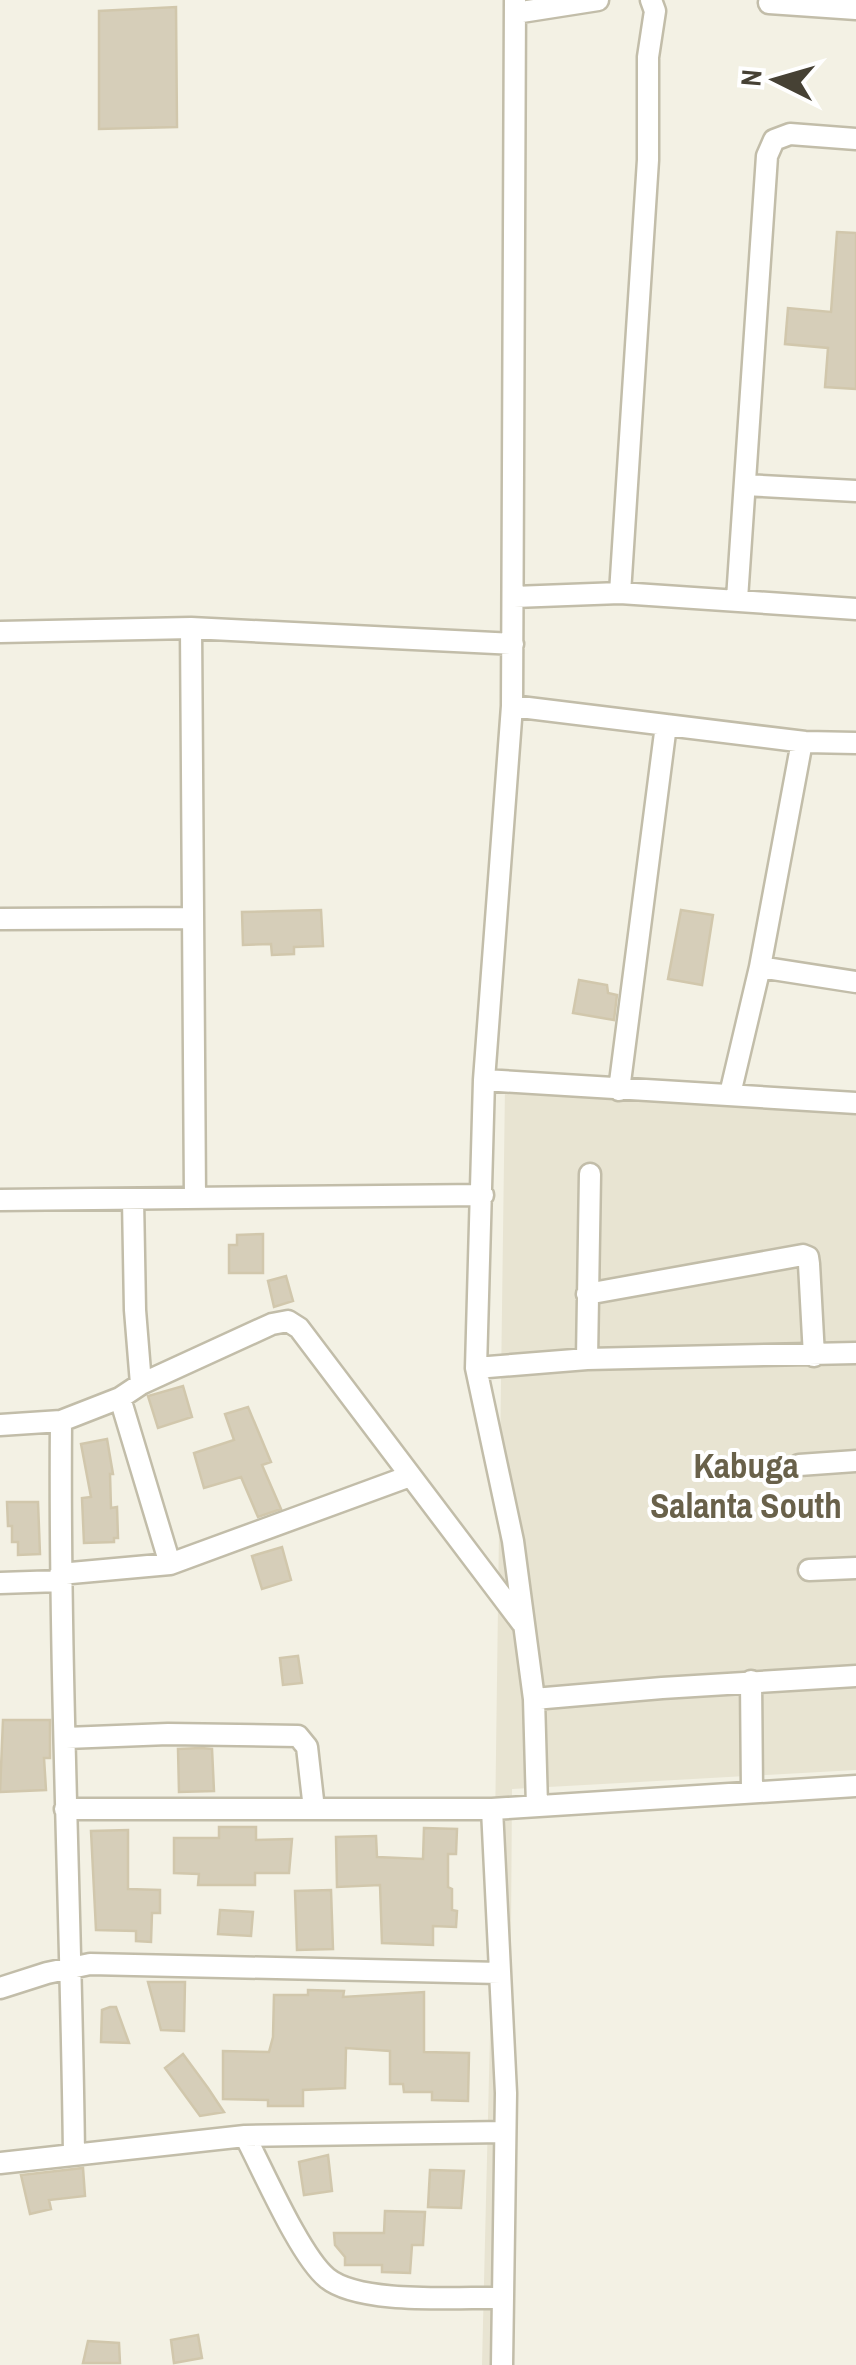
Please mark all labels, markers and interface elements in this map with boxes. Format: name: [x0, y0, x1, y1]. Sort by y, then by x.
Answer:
north arrow: [726, 30, 826, 130]
text: N: [731, 68, 771, 88]
district label: Kabuga Salanta South: [650, 1442, 842, 1529]

